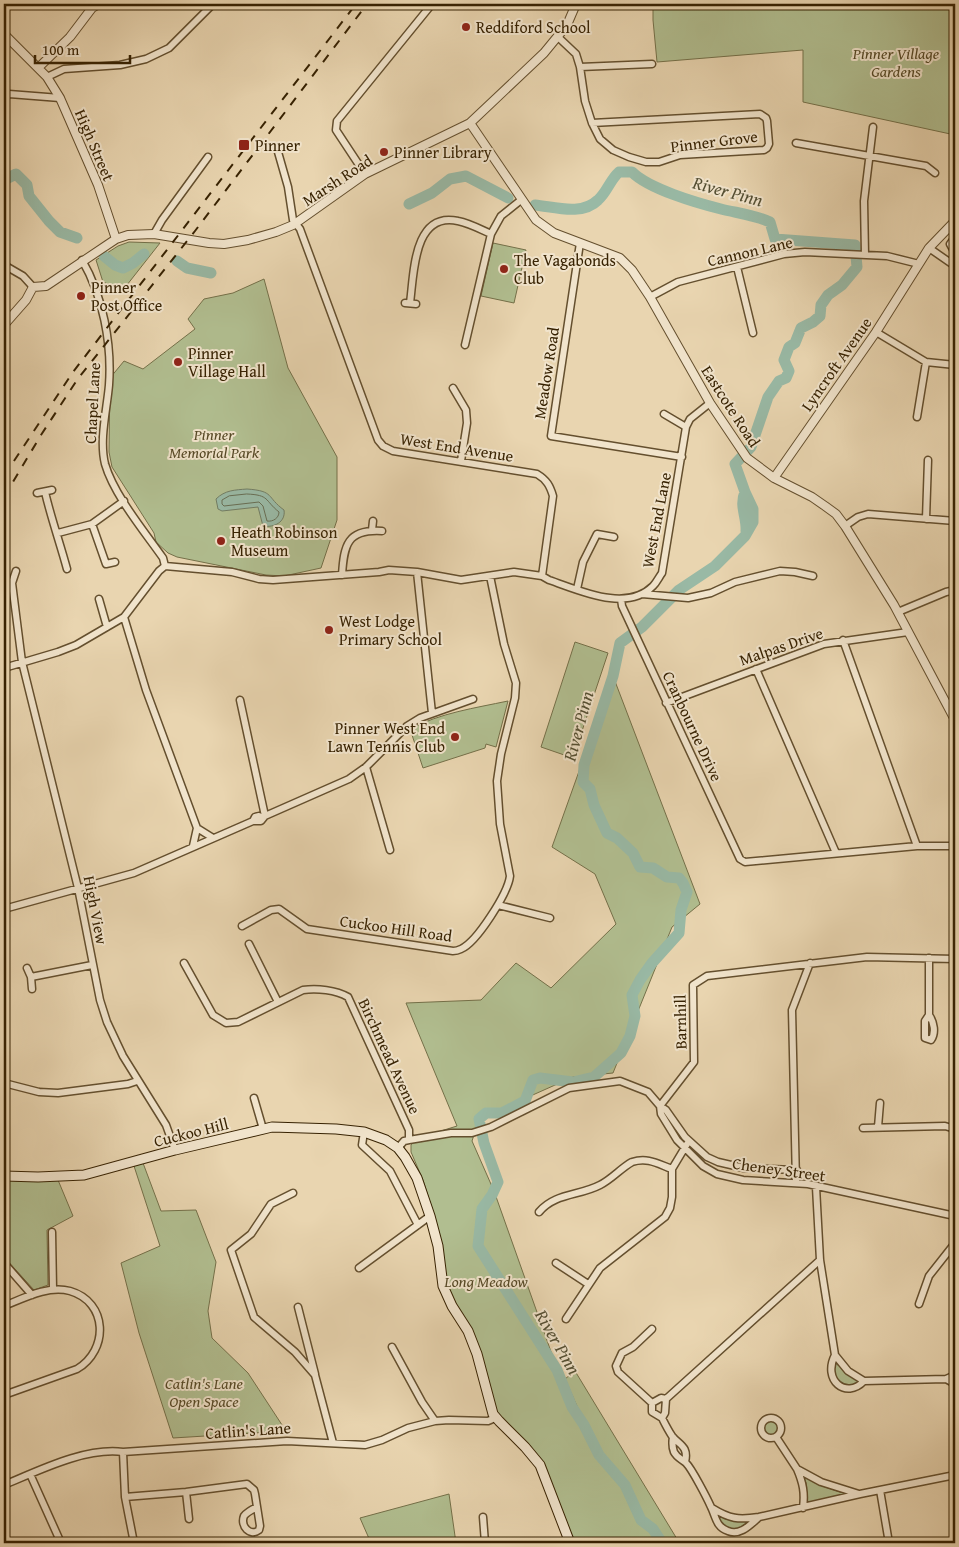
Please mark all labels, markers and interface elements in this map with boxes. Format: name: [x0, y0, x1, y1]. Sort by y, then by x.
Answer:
place label: Reddiford School: [476, 15, 591, 39]
marker: Reddiford School: [460, 21, 472, 33]
scale bar: [35, 32, 130, 64]
text: 100 m: [42, 39, 80, 60]
park label: Pinner Village Gardens: [852, 41, 940, 83]
street label: High Street: [69, 105, 121, 185]
street label: Pinner Grove: [669, 124, 759, 158]
place label: Pinner: [255, 133, 301, 157]
marker: Pinner: [237, 138, 251, 152]
place label: Pinner Library: [394, 140, 492, 164]
marker: Pinner Library: [378, 146, 390, 158]
street label: Marsh Road: [297, 148, 377, 212]
water label: River Pinn: [689, 168, 766, 213]
street label: Cannon Lane: [705, 230, 795, 272]
place label: The Vagabonds Club: [514, 248, 616, 290]
marker: The Vagabonds Club: [498, 263, 510, 275]
place label: Pinner Post Office: [91, 275, 162, 317]
marker: Pinner Post Office: [75, 290, 87, 302]
street label: Lyncroft Avenue: [795, 312, 877, 416]
street label: Meadow Road: [527, 325, 565, 421]
place label: Pinner Village Hall: [188, 341, 266, 383]
marker: Pinner Village Hall: [172, 356, 184, 368]
street label: Eastcote Road: [696, 360, 767, 452]
street label: Chapel Lane: [78, 362, 106, 444]
park label: Pinner Memorial Park: [169, 422, 260, 464]
street label: West End Avenue: [399, 426, 515, 468]
street label: West End Lane: [635, 470, 677, 570]
place label: Heath Robinson Museum: [231, 520, 337, 562]
marker: Heath Robinson Museum: [215, 535, 227, 547]
place label: West Lodge Primary School: [339, 609, 442, 651]
street label: Malpas Drive: [736, 620, 826, 672]
marker: West Lodge Primary School: [323, 624, 335, 636]
street label: Cranbourne Drive: [657, 667, 729, 785]
water label: River Pinn: [555, 688, 600, 765]
place label: Pinner West End Lawn Tennis Club: [328, 716, 445, 758]
marker: Pinner West End Lawn Tennis Club: [449, 731, 461, 743]
street label: High View: [78, 874, 115, 947]
street label: Cuckoo Hill Road: [338, 908, 454, 948]
street label: Birchmead Avenue: [353, 994, 427, 1118]
street label: Barnhill: [668, 994, 692, 1050]
street label: Cuckoo Hill: [151, 1111, 231, 1153]
street label: Cheney Street: [731, 1151, 827, 1187]
park label: Long Meadow: [443, 1269, 528, 1293]
water label: River Pinn: [528, 1303, 588, 1380]
park label: Catlin's Lane Open Space: [165, 1371, 244, 1413]
street label: Catlin's Lane: [204, 1415, 292, 1445]

